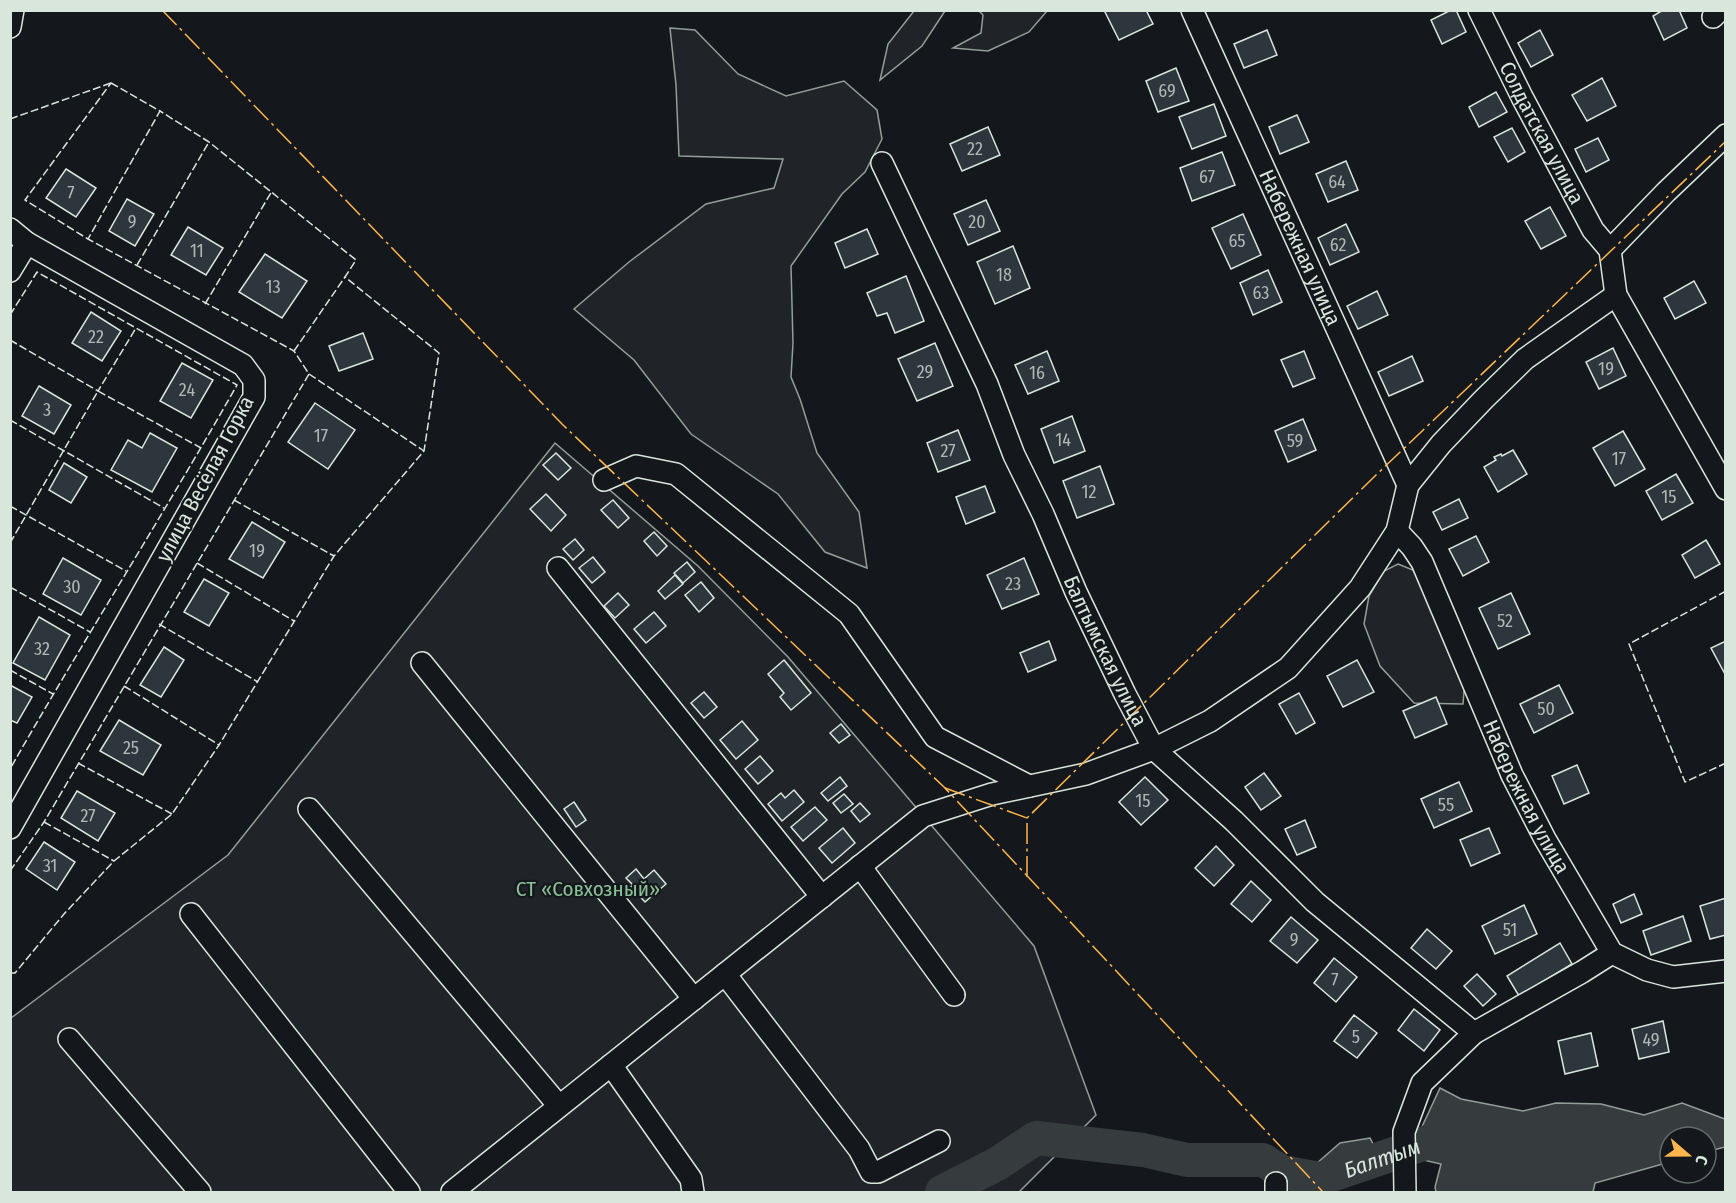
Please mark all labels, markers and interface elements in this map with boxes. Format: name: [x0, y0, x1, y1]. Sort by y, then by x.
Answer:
street label: Солдатская улица: [1494, 57, 1590, 209]
house number: 69: [1158, 80, 1176, 102]
house number: 22: [967, 138, 983, 160]
street label: Набережная улица: [1253, 165, 1347, 330]
house number: 67: [1199, 166, 1215, 188]
house number: 64: [1328, 171, 1346, 193]
house number: 7: [67, 182, 75, 204]
house number: 9: [128, 211, 136, 233]
house number: 20: [968, 211, 986, 233]
house number: 65: [1228, 230, 1246, 252]
house number: 62: [1330, 234, 1346, 256]
house number: 11: [190, 240, 204, 262]
house number: 18: [996, 264, 1012, 286]
house number: 13: [265, 276, 281, 298]
house number: 63: [1253, 282, 1269, 304]
house number: 22: [88, 326, 104, 348]
house number: 19: [1598, 358, 1614, 380]
house number: 29: [917, 361, 933, 383]
house number: 16: [1029, 362, 1045, 384]
house number: 24: [179, 379, 195, 401]
street label: улица Весёлая Горка: [150, 392, 260, 566]
house number: 3: [43, 399, 51, 421]
house number: 17: [314, 425, 328, 447]
house number: 14: [1055, 429, 1071, 451]
house number: 59: [1287, 430, 1303, 452]
house number: 27: [940, 440, 956, 462]
house number: 17: [1612, 448, 1626, 470]
house number: 12: [1082, 481, 1097, 503]
house number: 15: [1661, 486, 1677, 508]
house number: 19: [249, 540, 265, 562]
street label: Балтымская улица: [1058, 572, 1153, 731]
house number: 23: [1005, 573, 1021, 595]
house number: 30: [63, 576, 81, 598]
house number: 52: [1497, 610, 1513, 632]
house number: 32: [34, 638, 50, 660]
house number: 50: [1537, 698, 1555, 720]
street label: Набережная улица: [1477, 716, 1576, 878]
house number: 25: [123, 737, 139, 759]
house number: 15: [1135, 790, 1151, 812]
house number: 55: [1438, 794, 1454, 816]
house number: 27: [80, 805, 96, 827]
house number: 31: [43, 855, 57, 877]
park label: СТ «Совхозный»: [516, 876, 660, 902]
house number: 51: [1503, 919, 1517, 941]
house number: 9: [1290, 929, 1298, 951]
house number: 7: [1331, 969, 1339, 991]
house number: 5: [1352, 1026, 1360, 1048]
house number: 49: [1642, 1029, 1660, 1051]
north arrow: [1658, 1125, 1718, 1185]
water label: Балтым: [1341, 1133, 1424, 1184]
text: С: [1691, 1153, 1712, 1168]

